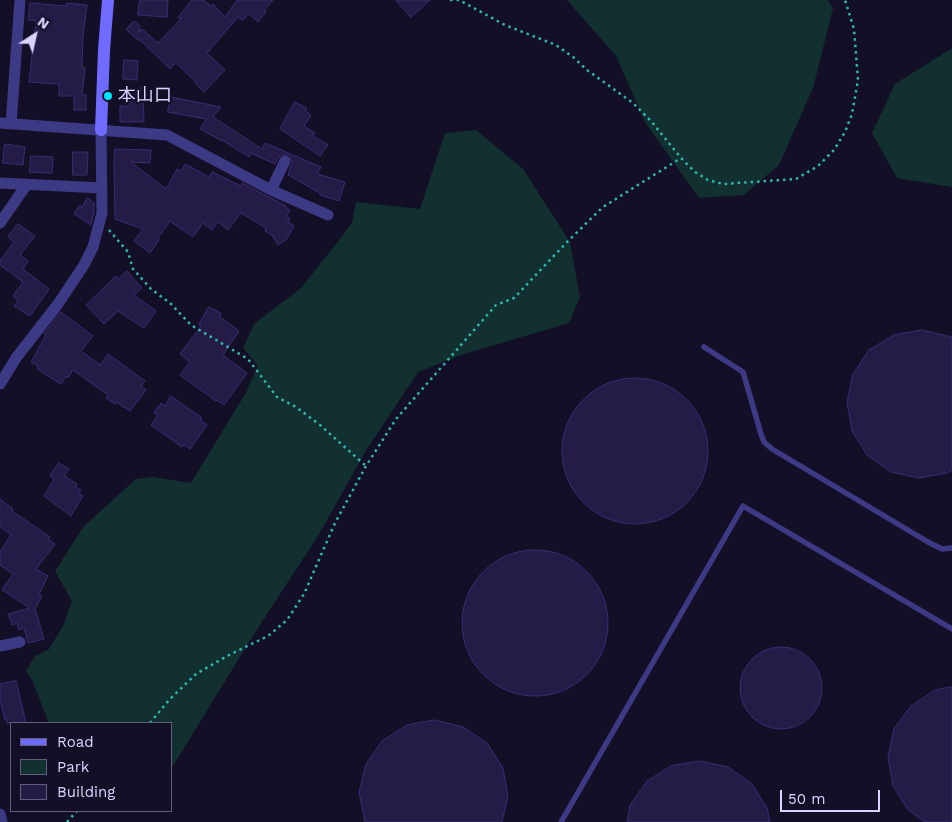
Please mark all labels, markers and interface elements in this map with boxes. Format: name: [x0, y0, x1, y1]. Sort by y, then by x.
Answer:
north arrow: [10, 10, 60, 60]
text: N: [35, 13, 52, 32]
place label: 本山口: [118, 85, 172, 107]
marker: 本山口: [102, 90, 114, 102]
legend: [10, 722, 172, 812]
text: Road: [57, 733, 94, 751]
text: Park: [57, 758, 89, 776]
scale bar: [782, 780, 882, 812]
text: Building: [57, 783, 115, 801]
text: 50 m: [788, 790, 825, 808]

